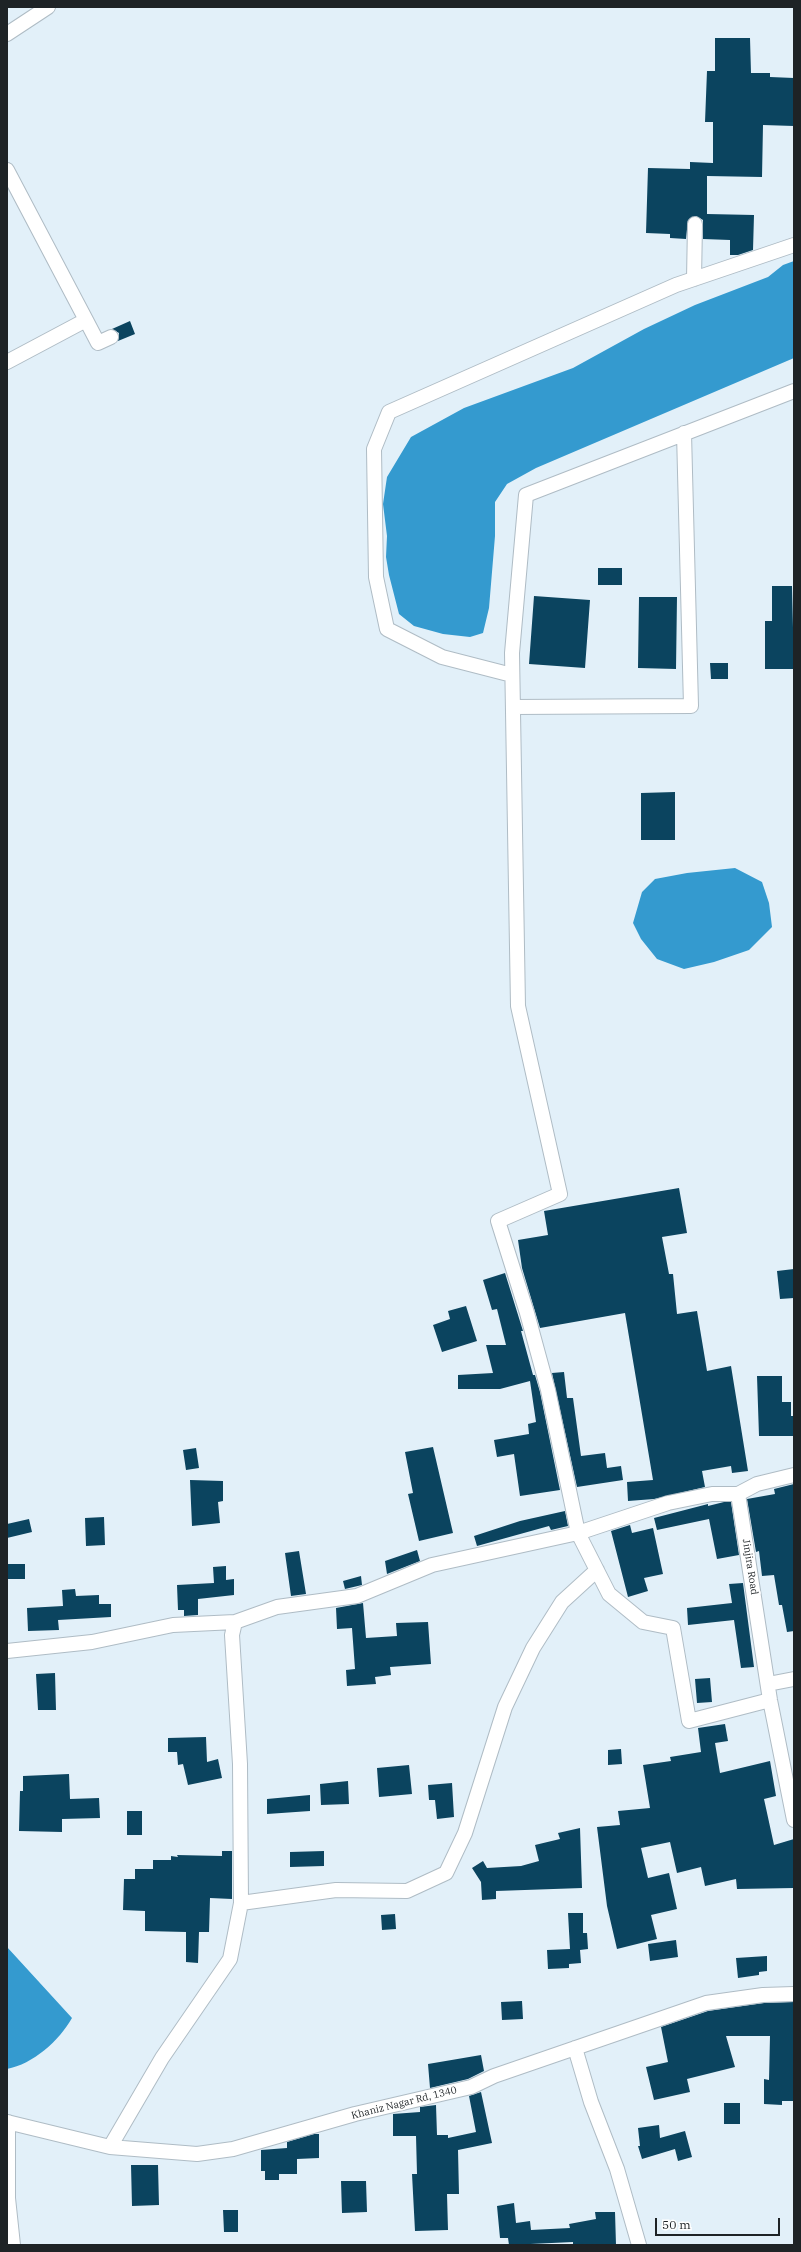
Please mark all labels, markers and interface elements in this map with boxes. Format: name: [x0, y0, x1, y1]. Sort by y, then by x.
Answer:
street label: Jinjira Road: [740, 1538, 760, 1596]
street label: Khaniz Nagar Rd, 1340: [350, 2084, 458, 2122]
scale bar: [657, 2210, 782, 2236]
text: 50 m: [662, 2217, 691, 2232]

